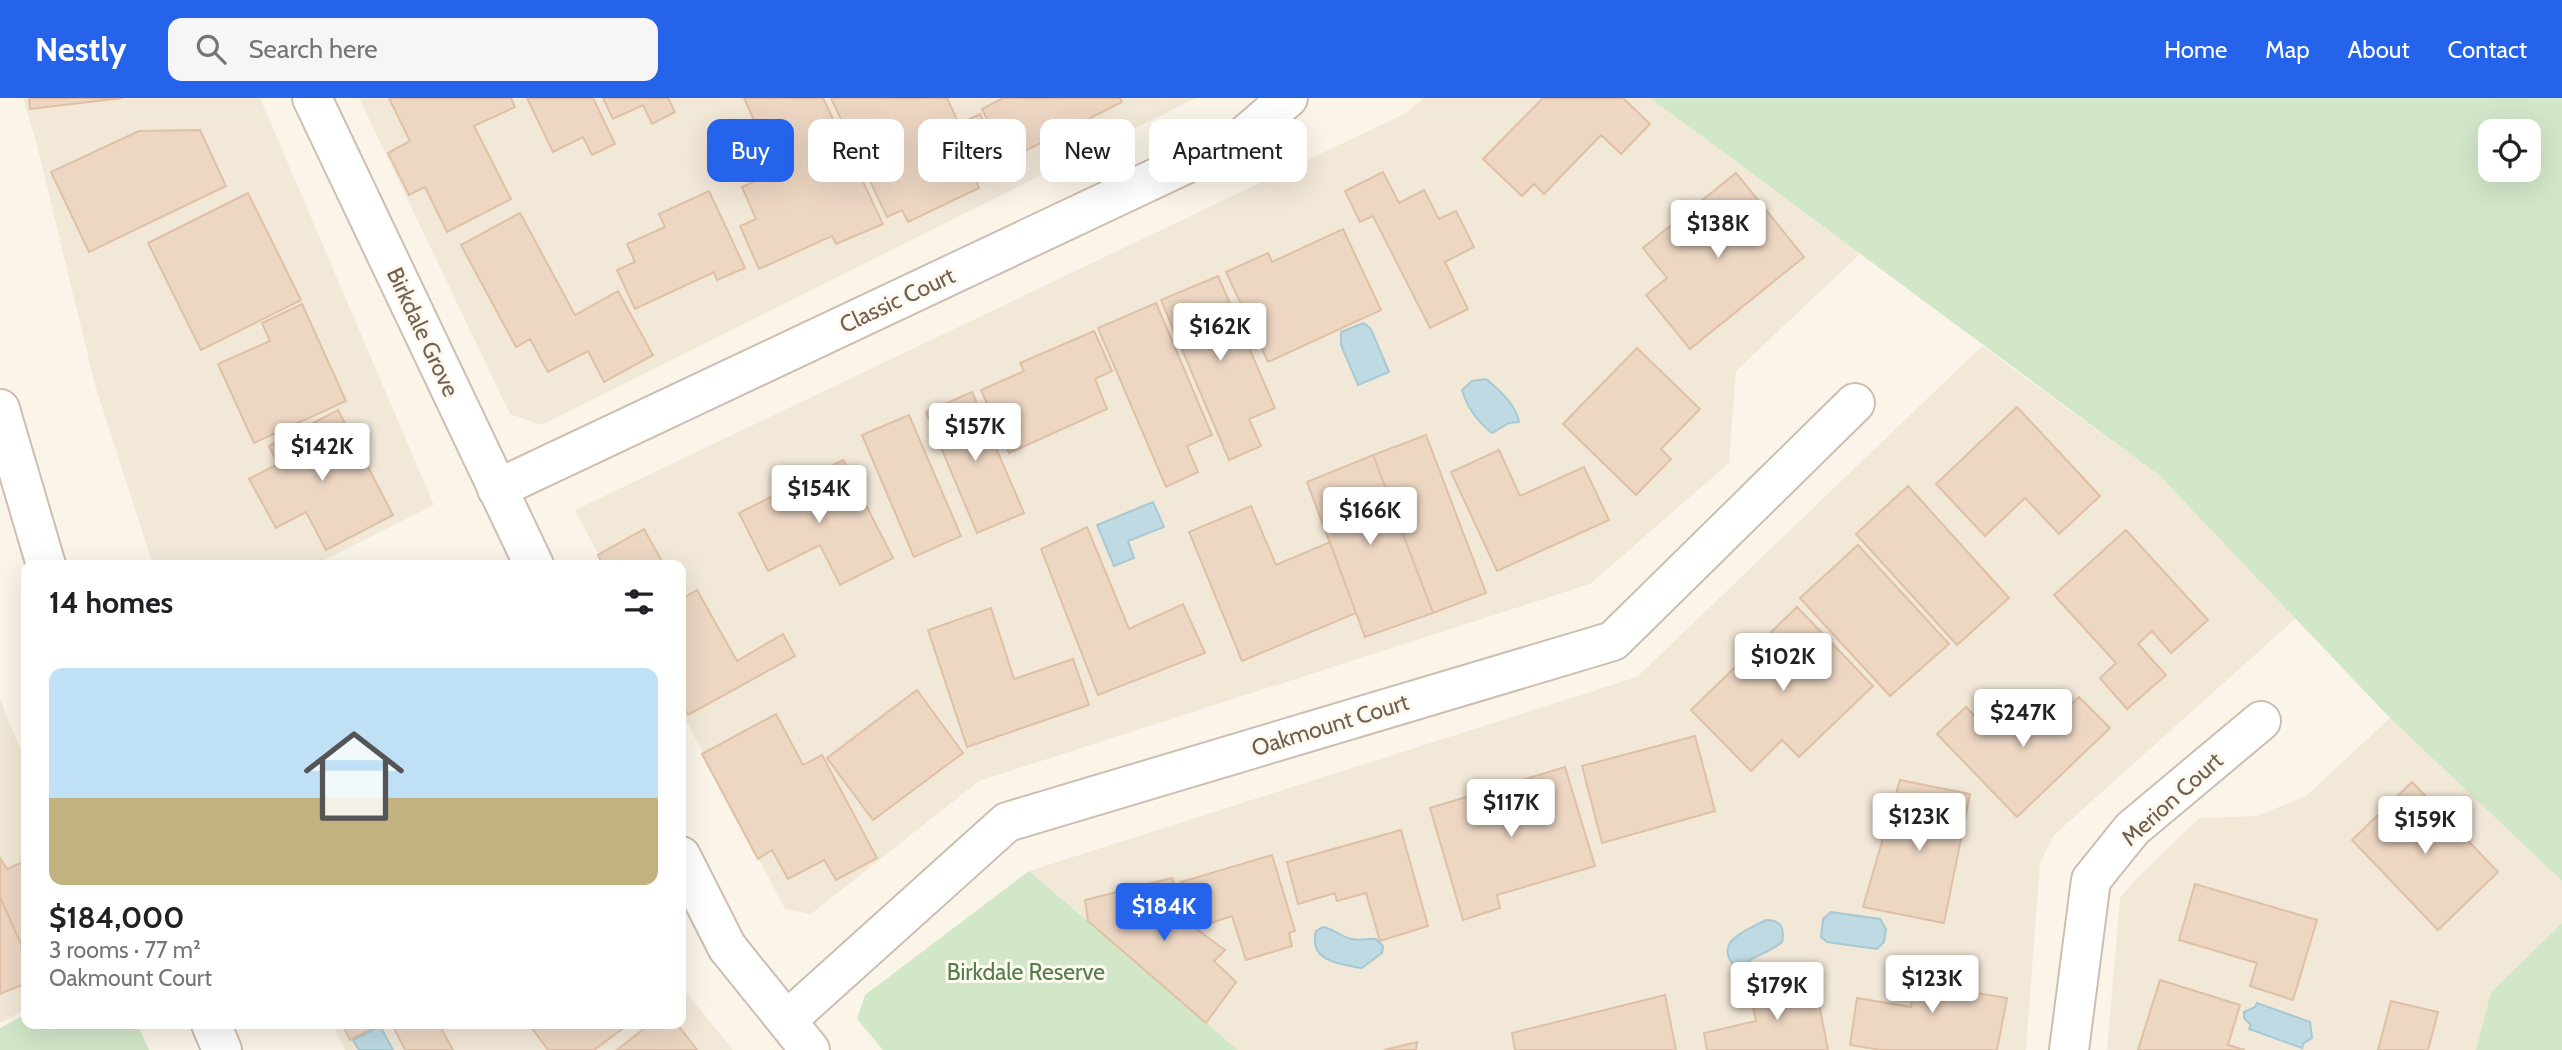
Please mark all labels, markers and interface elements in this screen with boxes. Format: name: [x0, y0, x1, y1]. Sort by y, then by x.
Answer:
search box: [168, 18, 658, 81]
text: Nestly: [35, 29, 126, 69]
icon: search: [192, 30, 230, 68]
text: Search here: [248, 33, 378, 65]
text: Home: [2164, 35, 2227, 64]
text: Map: [2265, 35, 2310, 64]
text: About: [2348, 35, 2410, 64]
text: Contact: [2448, 35, 2527, 64]
chip: Buy: [707, 119, 794, 182]
chip: Rent: [808, 119, 904, 182]
chip: Filters: [918, 119, 1026, 182]
chip: New: [1040, 119, 1135, 182]
chip: Apartment: [1149, 119, 1307, 182]
map controls: [2478, 119, 2541, 182]
button: locate: [2478, 119, 2541, 182]
pin: $138K: [1669, 200, 1767, 260]
text: $138K: [1687, 209, 1749, 237]
street label: Classic Court: [835, 261, 959, 339]
street label: Birkdale Grove: [381, 263, 465, 401]
pin: $162K: [1171, 303, 1269, 363]
text: $162K: [1189, 312, 1251, 340]
pin: $157K: [926, 404, 1024, 463]
text: $157K: [945, 412, 1005, 440]
pin: $142K: [273, 424, 371, 483]
text: $142K: [291, 432, 353, 460]
pin: $154K: [770, 466, 868, 525]
text: $154K: [788, 474, 850, 502]
pin: $166K: [1321, 488, 1419, 547]
text: $166K: [1339, 496, 1401, 524]
icon: filters: [620, 583, 658, 621]
text: 14 homes: [49, 584, 173, 621]
pin: $102K: [1734, 634, 1832, 693]
text: $102K: [1751, 642, 1815, 670]
street label: Oakmount Court: [1248, 688, 1412, 762]
pin: $247K: [1974, 690, 2072, 749]
text: $247K: [1990, 698, 2056, 726]
icon: home: [291, 713, 417, 839]
street label: Merion Court: [2116, 746, 2229, 852]
pin: $117K: [1462, 780, 1560, 839]
text: $117K: [1483, 788, 1539, 816]
pin: $123K: [1870, 794, 1968, 853]
pin: $159K: [2376, 796, 2474, 856]
text: $123K: [1889, 802, 1949, 830]
text: $159K: [2394, 805, 2456, 833]
pin: $184K: [1115, 884, 1213, 943]
text: $184K: [1132, 892, 1196, 920]
text: $184,000: [49, 899, 184, 936]
text: 3 rooms · 77 m²: [49, 936, 201, 964]
pin: $123K: [1883, 956, 1981, 1015]
park label: Birkdale Reserve: [947, 958, 1105, 986]
pin: $179K: [1728, 962, 1826, 1022]
text: Oakmount Court: [49, 964, 212, 992]
text: $123K: [1902, 964, 1962, 992]
text: $179K: [1747, 971, 1807, 999]

